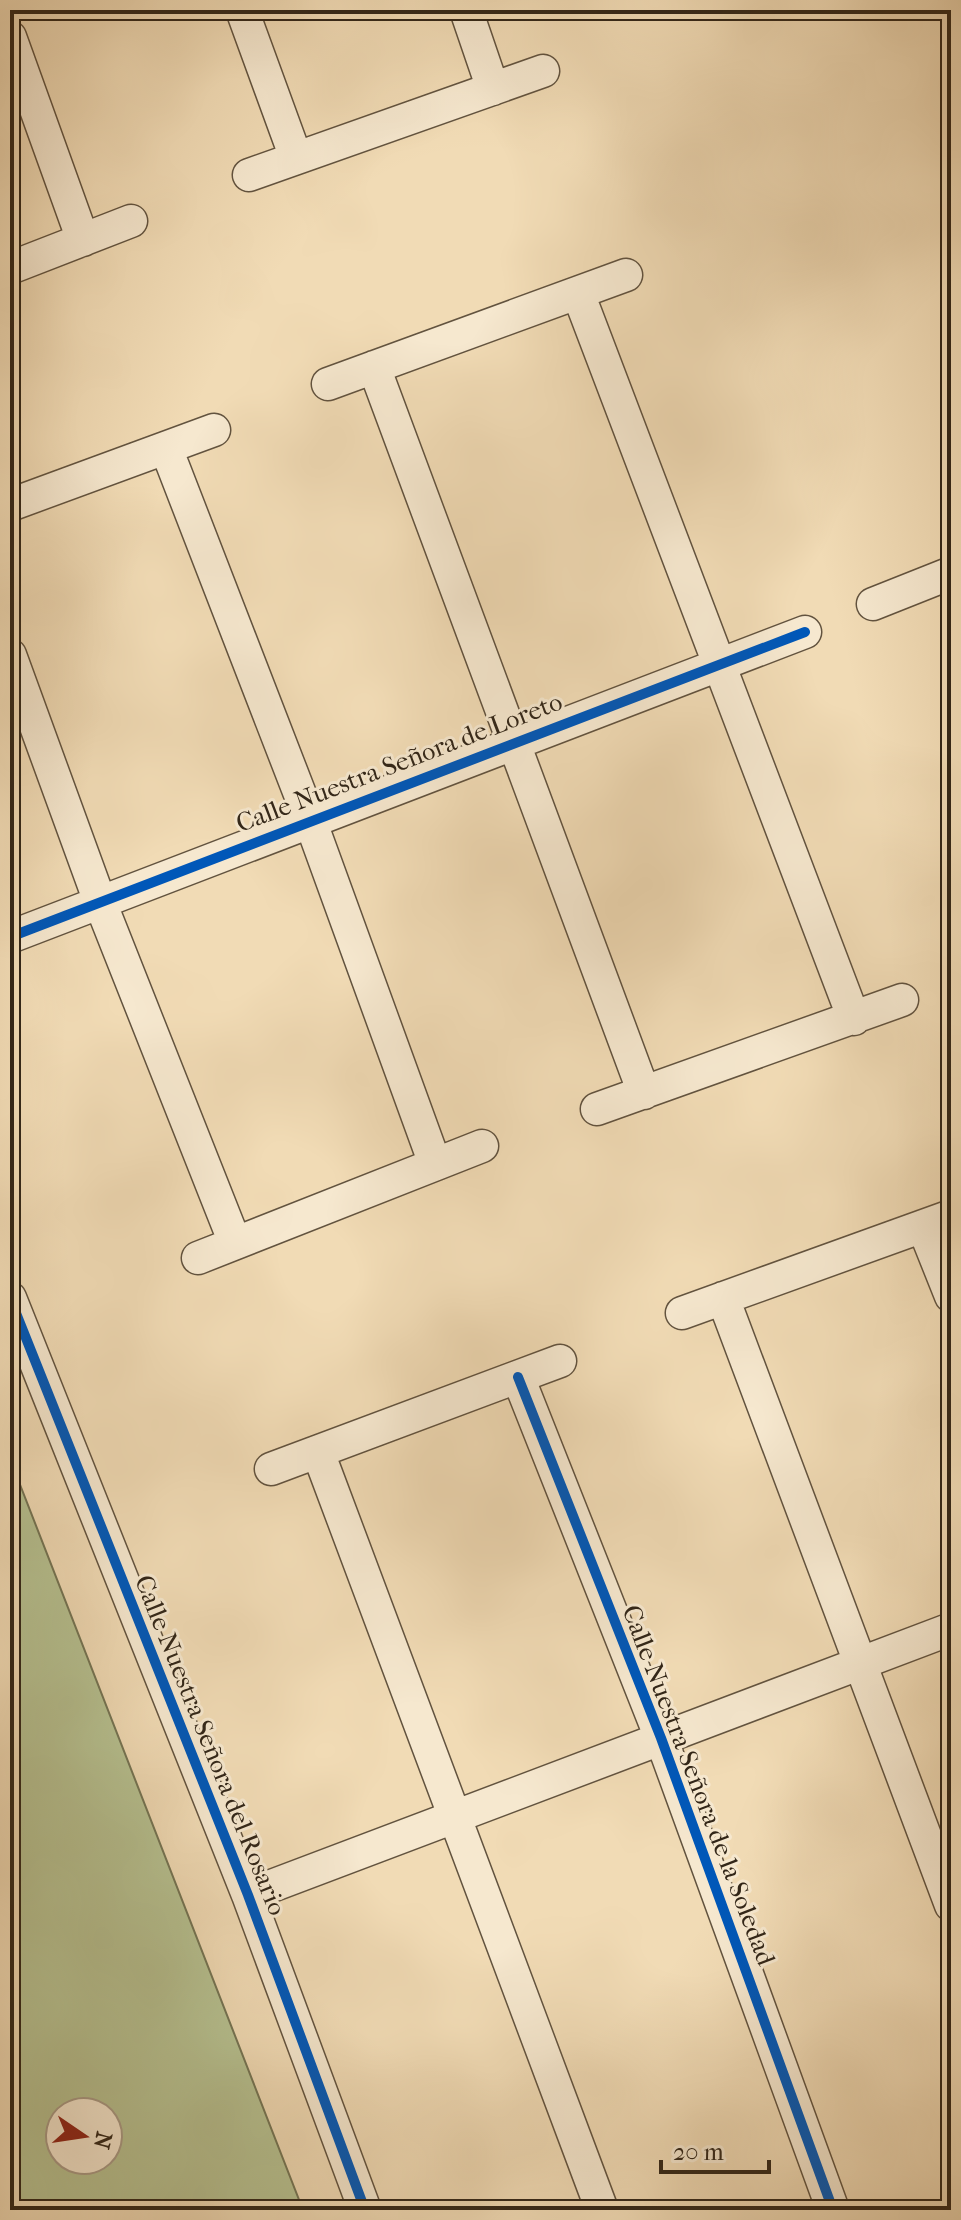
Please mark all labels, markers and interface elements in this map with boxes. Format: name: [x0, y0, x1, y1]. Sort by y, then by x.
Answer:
street label: Calle Nuestra Señora de Loreto: [232, 686, 567, 839]
street label: Calle Nuestra Señora del Rosario: [128, 1571, 293, 1920]
street label: Calle Nuestra Señora de la Soledad: [615, 1601, 782, 1970]
north arrow: [44, 2096, 124, 2176]
scale bar: [661, 2124, 769, 2174]
text: N: [88, 2129, 117, 2152]
text: 20 m: [673, 2138, 724, 2166]

